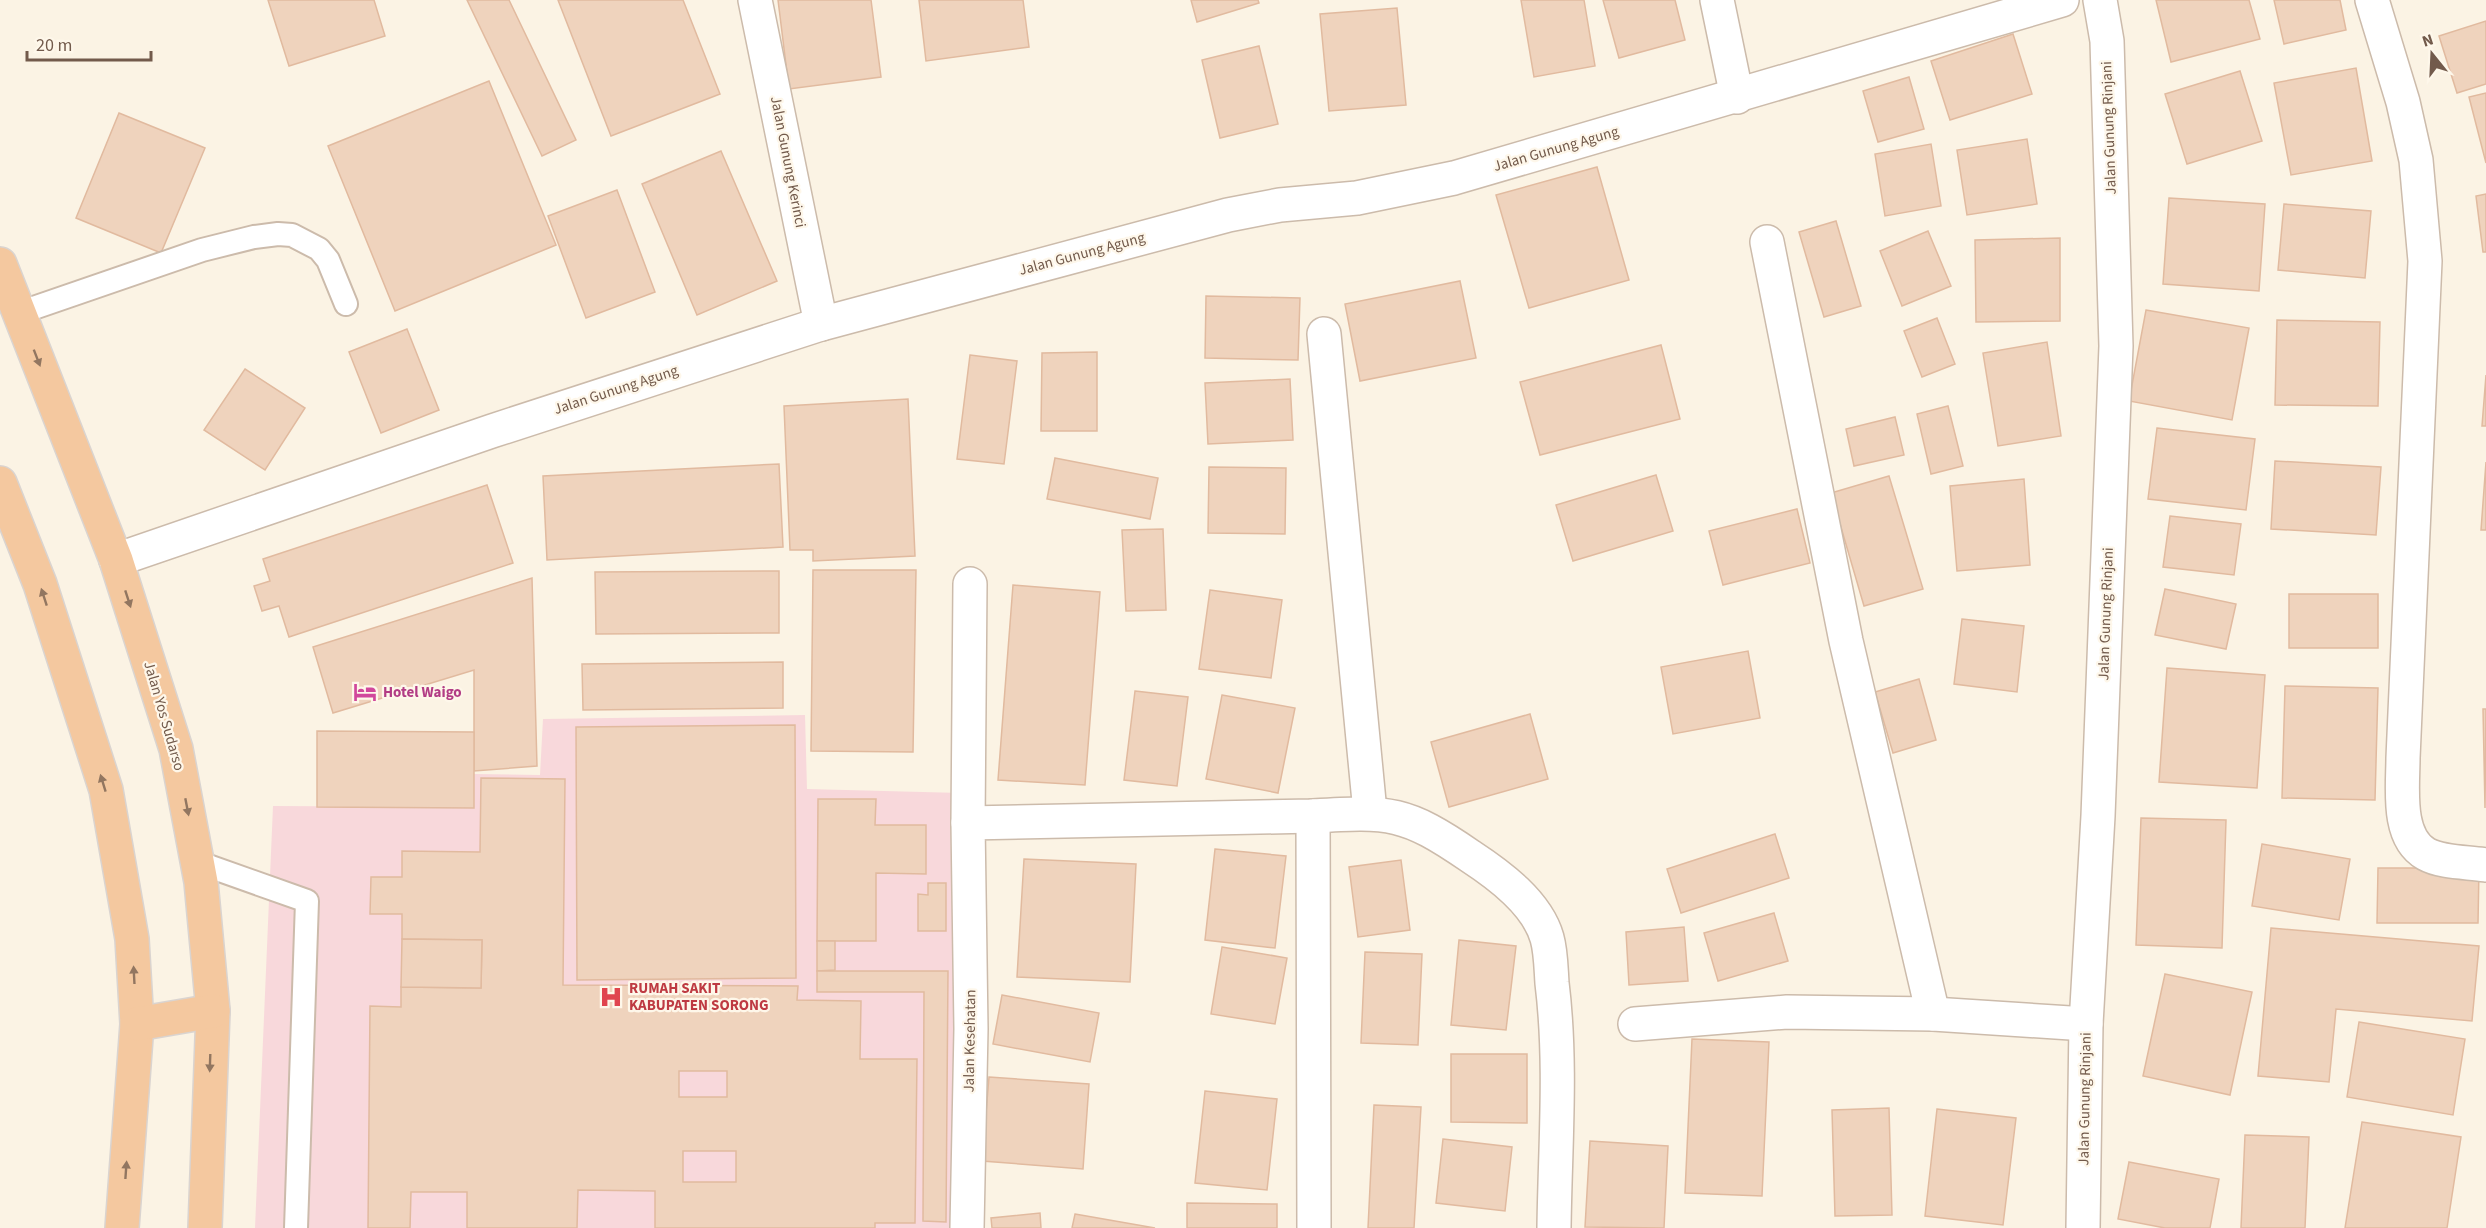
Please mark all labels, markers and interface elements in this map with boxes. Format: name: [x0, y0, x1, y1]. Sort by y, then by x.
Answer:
scale bar: [27, 24, 152, 62]
north arrow: [2402, 24, 2462, 84]
text: N: [2419, 29, 2436, 53]
text: 20 m: [36, 33, 72, 58]
street label: Jalan Gunung Rinjani: [2096, 61, 2122, 195]
street label: Jalan Gunung Kerinci: [765, 94, 811, 230]
street label: Jalan Gunung Agung: [1491, 121, 1622, 177]
street label: Jalan Gunung Agung: [1017, 227, 1148, 281]
one-way arrow: [33, 349, 42, 367]
street label: Jalan Gunung Agung: [551, 360, 681, 420]
street label: Jalan Gunung Rinjani: [2093, 547, 2119, 681]
one-way arrow: [39, 588, 48, 606]
one-way arrow: [124, 590, 134, 608]
street label: Jalan Yos Sudarso: [138, 659, 190, 773]
hotel icon: Hotel Waigo: [352, 679, 378, 705]
place label: Hotel Waigo: [383, 682, 462, 703]
one-way arrow: [98, 774, 107, 792]
one-way arrow: [183, 797, 192, 816]
one-way arrow: [129, 966, 139, 985]
place label: RUMAH SAKIT KABUPATEN SORONG: [629, 978, 769, 1016]
hospital icon: RUMAH SAKIT KABUPATEN SORONG: [598, 984, 624, 1010]
street label: Jalan Kesehatan: [959, 989, 981, 1093]
street label: Jalan Gunung Rinjani: [2073, 1032, 2097, 1166]
one-way arrow: [206, 1053, 215, 1072]
one-way arrow: [121, 1160, 131, 1179]

